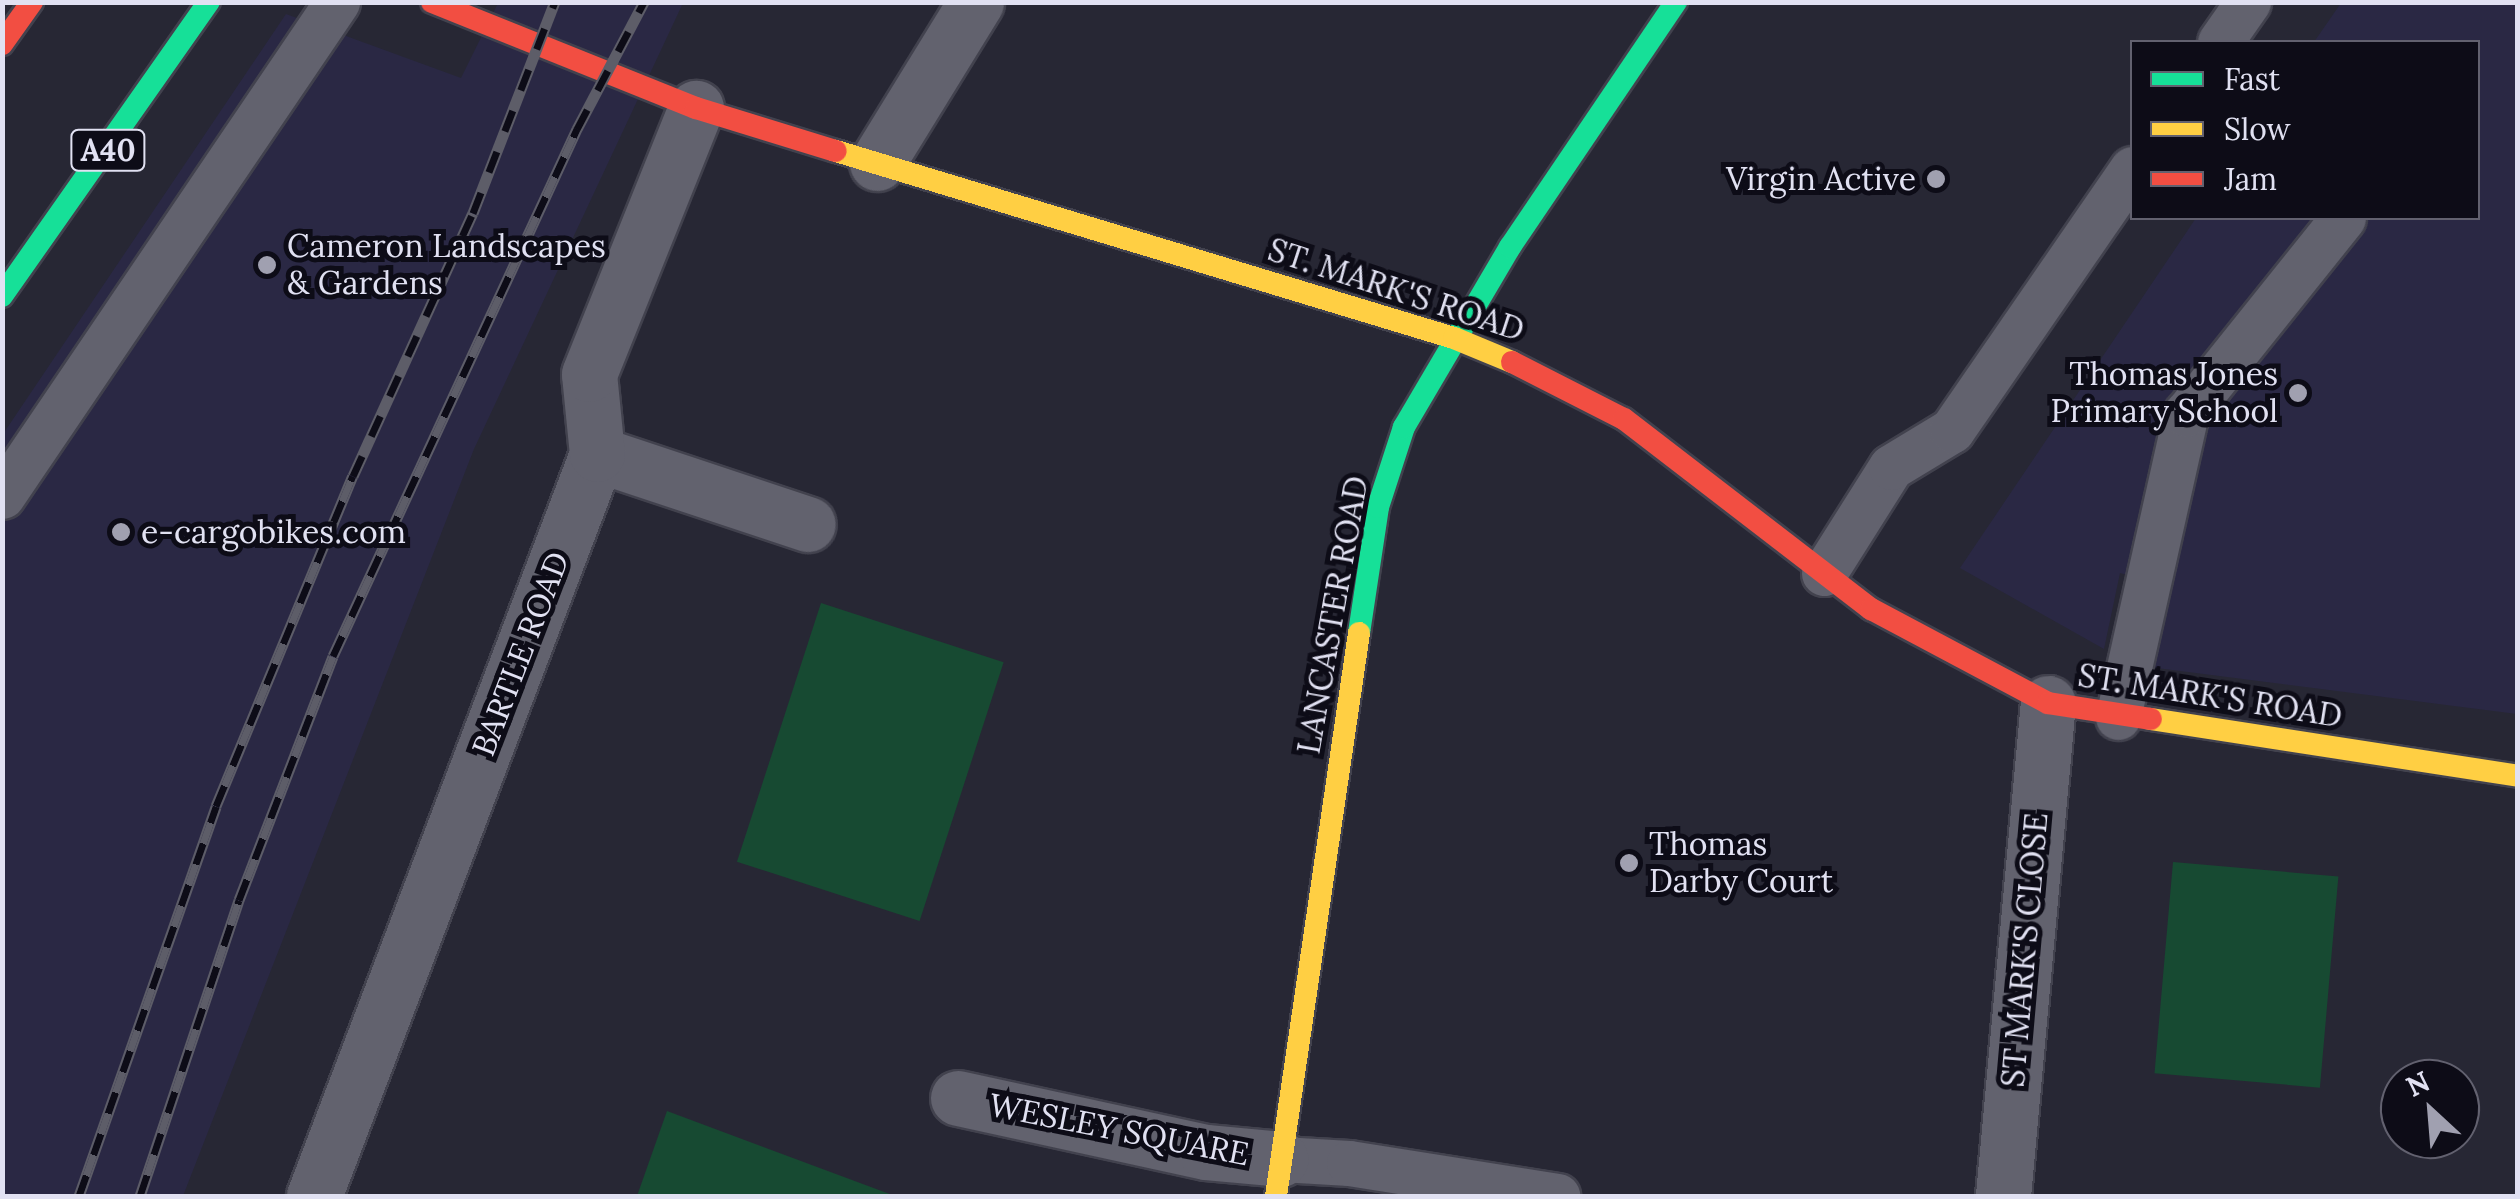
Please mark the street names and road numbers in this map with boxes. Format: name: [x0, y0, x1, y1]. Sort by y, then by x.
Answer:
road number: A40: [68, 125, 148, 175]
street label: ST. MARK'S ROAD: [1263, 231, 1529, 349]
street label: LANCASTER ROAD: [1290, 473, 1376, 757]
street label: BARTLE ROAD: [464, 547, 578, 761]
street label: ST. MARK'S ROAD: [2075, 656, 2345, 736]
street label: ST MARK'S CLOSE: [1994, 811, 2056, 1089]
street label: WESLEY SQUARE: [986, 1086, 1252, 1174]

